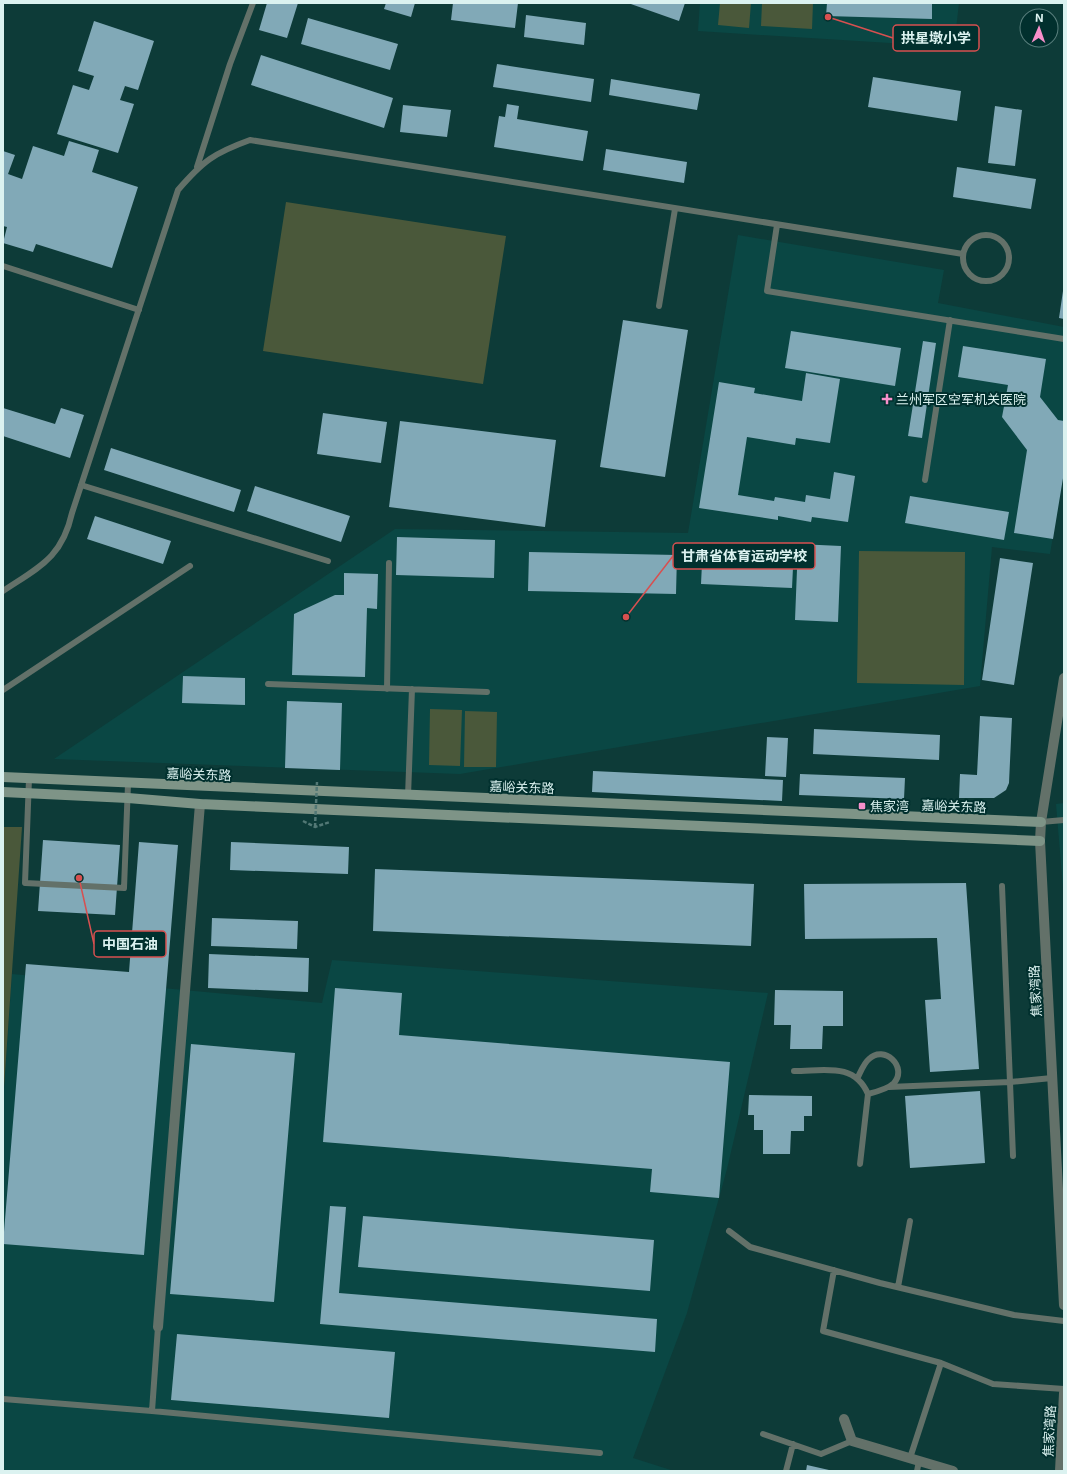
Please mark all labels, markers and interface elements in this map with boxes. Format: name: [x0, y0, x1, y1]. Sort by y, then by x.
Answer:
north arrow: [1019, 8, 1059, 48]
text: N: [1035, 11, 1044, 25]
callout: 拱星墩小学: [893, 25, 979, 51]
text: 拱星墩小学: [901, 29, 971, 46]
place label: 兰州军区空军机关医院: [896, 391, 1026, 407]
marker: 兰州军区空军机关医院: [881, 393, 893, 405]
callout: 甘肃省体育运动学校: [673, 543, 815, 569]
text: 甘肃省体育运动学校: [681, 547, 807, 564]
street label: 嘉峪关东路: [166, 765, 232, 783]
street label: 嘉峪关东路: [489, 778, 555, 796]
street label: 嘉峪关东路: [921, 797, 987, 815]
place label: 焦家湾: [870, 798, 909, 814]
marker: 焦家湾: [857, 801, 867, 811]
callout: 中国石油: [94, 931, 166, 957]
text: 中国石油: [102, 935, 158, 952]
street label: 焦家湾路: [1026, 965, 1044, 1017]
street label: 焦家湾路: [1040, 1405, 1058, 1457]

